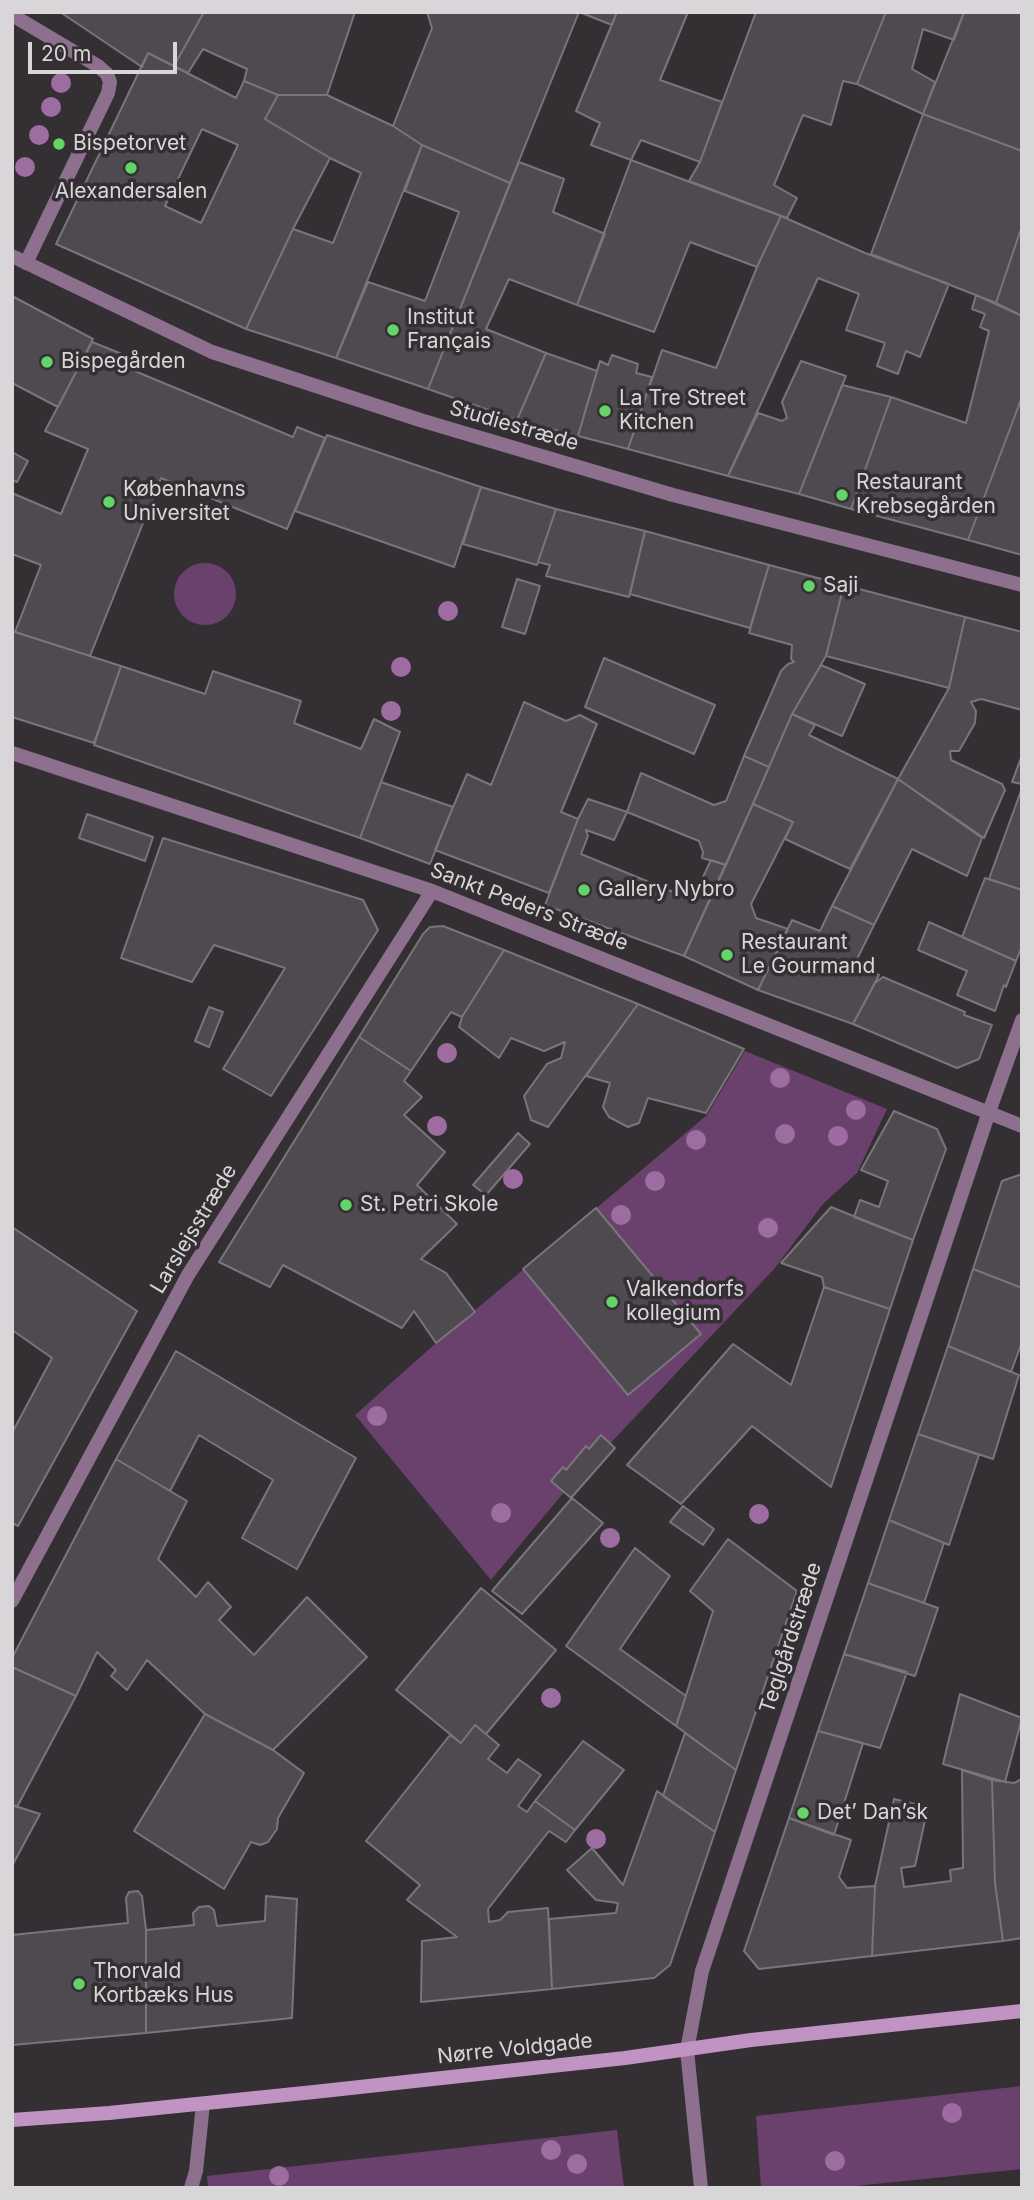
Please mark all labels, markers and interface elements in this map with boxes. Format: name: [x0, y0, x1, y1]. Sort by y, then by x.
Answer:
scale bar: [32, 28, 180, 72]
text: 20 m: [41, 41, 91, 66]
place label: Bispetorvet: [73, 131, 186, 157]
marker: Bispetorvet: [51, 136, 67, 152]
marker: Alexandersalen: [123, 160, 139, 176]
place label: Alexandersalen: [55, 179, 207, 205]
place label: Institut Français: [407, 305, 491, 355]
marker: Institut Français: [385, 322, 401, 338]
place label: Bispegården: [61, 349, 186, 375]
marker: Bispegården: [39, 354, 55, 370]
place label: La Tre Street Kitchen: [619, 386, 746, 436]
street label: Studiestræde: [447, 396, 581, 456]
marker: La Tre Street Kitchen: [597, 403, 613, 419]
place label: Restaurant Krebsegården: [856, 470, 996, 520]
place label: Københavns Universitet: [123, 477, 246, 527]
marker: Restaurant Krebsegården: [834, 487, 850, 503]
marker: Københavns Universitet: [101, 494, 117, 510]
place label: Saji: [823, 573, 858, 599]
marker: Saji: [801, 578, 817, 594]
street label: Sankt Peders Stræde: [426, 858, 632, 956]
place label: Gallery Nybro: [598, 877, 735, 903]
marker: Gallery Nybro: [576, 882, 592, 898]
place label: Restaurant Le Gourmand: [741, 930, 875, 980]
marker: Restaurant Le Gourmand: [719, 947, 735, 963]
street label: Larslejsstræde: [146, 1160, 242, 1298]
place label: St. Petri Skole: [360, 1192, 498, 1218]
marker: St. Petri Skole: [338, 1197, 354, 1213]
place label: Valkendorfs kollegium: [626, 1277, 744, 1327]
marker: Valkendorfs kollegium: [604, 1294, 620, 1310]
street label: Teglgårdstræde: [755, 1559, 827, 1717]
place label: Det’ Dan’sk: [817, 1800, 928, 1826]
marker: Det’ Dan’sk: [795, 1805, 811, 1821]
place label: Thorvald Kortbæks Hus: [93, 1959, 234, 2009]
marker: Thorvald Kortbæks Hus: [71, 1976, 87, 1992]
street label: Nørre Voldgade: [436, 2028, 594, 2070]

